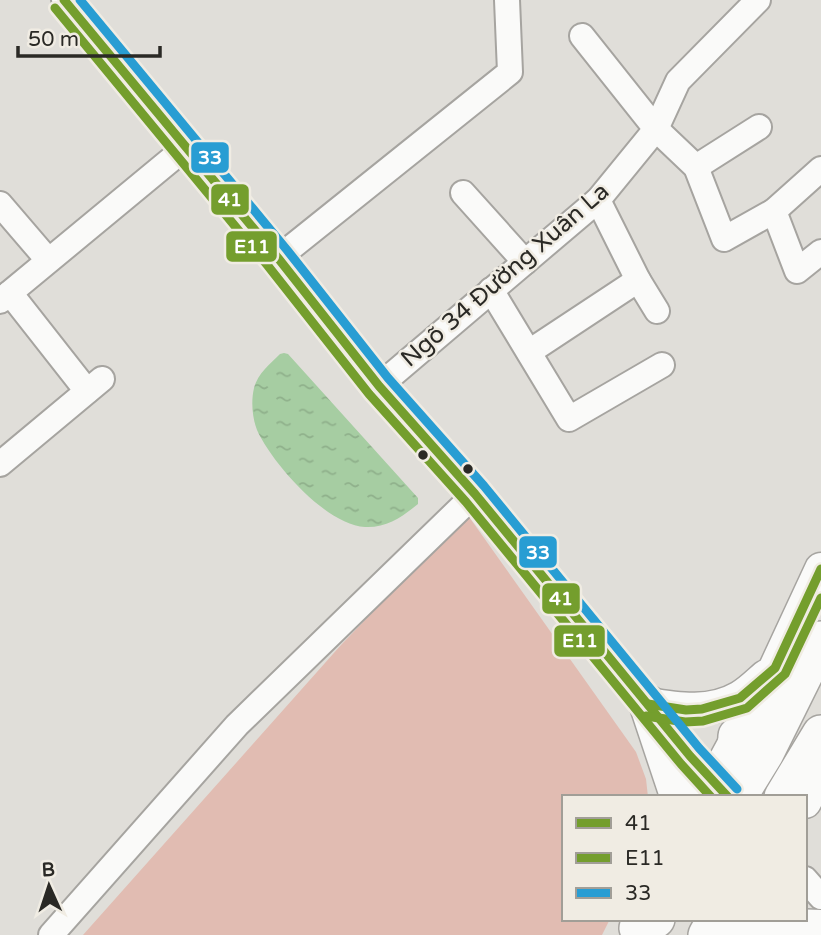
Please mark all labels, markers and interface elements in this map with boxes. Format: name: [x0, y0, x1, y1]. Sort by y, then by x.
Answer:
scale bar: [18, 14, 159, 58]
text: 50 m: [28, 27, 79, 52]
line badge: 33: [190, 141, 230, 174]
text: 33: [198, 147, 222, 169]
street label: Ngõ 34 Đường Xuân La: [395, 177, 615, 373]
line badge: 41: [210, 183, 250, 216]
text: 41: [218, 189, 242, 211]
line badge: E11: [225, 230, 278, 263]
text: E11: [234, 236, 270, 258]
unlabelled marker: [416, 448, 430, 462]
unlabelled marker: [461, 462, 475, 476]
line badge: 33: [518, 535, 558, 569]
text: 33: [526, 542, 550, 564]
line badge: 41: [541, 582, 581, 615]
text: 41: [549, 588, 573, 610]
line badge: E11: [553, 624, 606, 658]
text: E11: [562, 630, 598, 652]
legend: [562, 795, 807, 921]
text: 41: [625, 811, 651, 836]
text: E11: [625, 846, 665, 871]
north arrow: [14, 851, 84, 921]
text: B: [41, 859, 55, 881]
text: 33: [625, 881, 651, 906]

